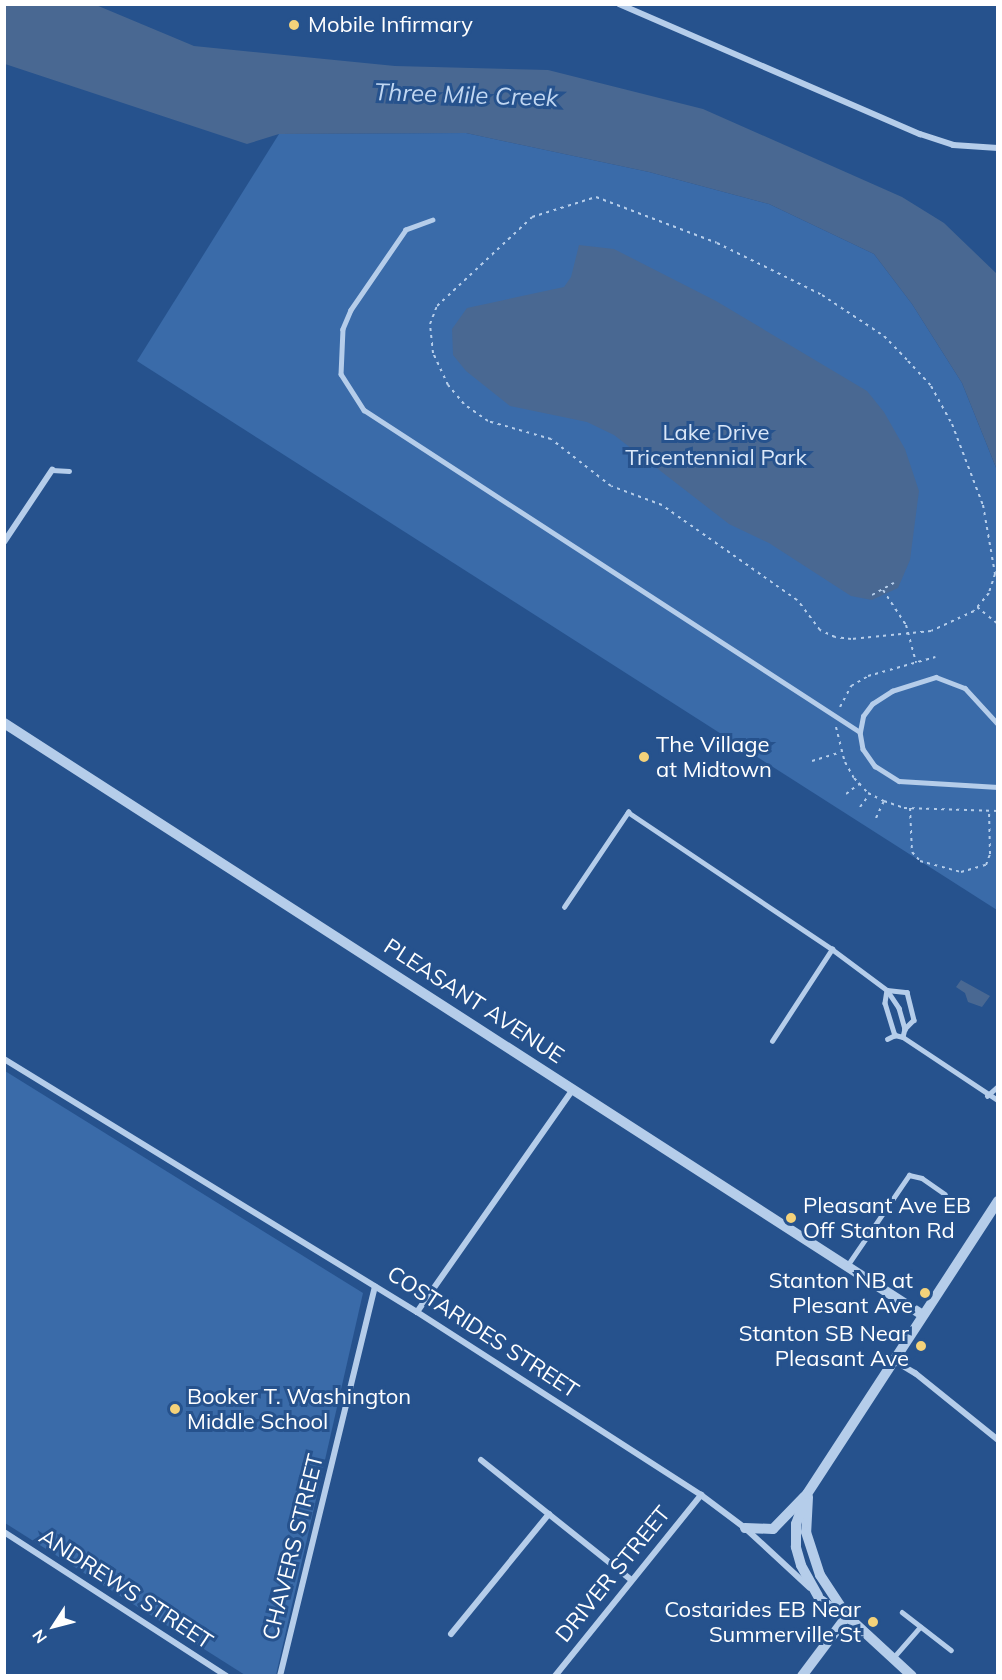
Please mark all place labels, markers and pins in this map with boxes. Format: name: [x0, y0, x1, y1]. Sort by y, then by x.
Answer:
place label: Mobile Infirmary: [308, 12, 473, 38]
marker: Mobile Infirmary: [285, 16, 303, 34]
place label: The Village at Midtown: [656, 731, 772, 782]
marker: The Village at Midtown: [637, 750, 651, 764]
place label: Pleasant Ave EB Off Stanton Rd: [803, 1192, 971, 1244]
marker: Pleasant Ave EB Off Stanton Rd: [784, 1211, 798, 1225]
place label: Stanton NB at Plesant Ave: [769, 1267, 913, 1318]
marker: Stanton NB at Plesant Ave: [918, 1286, 932, 1300]
place label: Stanton SB Near Pleasant Ave: [739, 1320, 909, 1372]
marker: Stanton SB Near Pleasant Ave: [914, 1339, 928, 1353]
place label: Booker T. Washington Middle School: [187, 1383, 411, 1434]
marker: Booker T. Washington Middle School: [168, 1402, 182, 1416]
place label: Costarides EB Near Summerville St: [664, 1596, 861, 1648]
marker: Costarides EB Near Summerville St: [866, 1615, 880, 1629]

